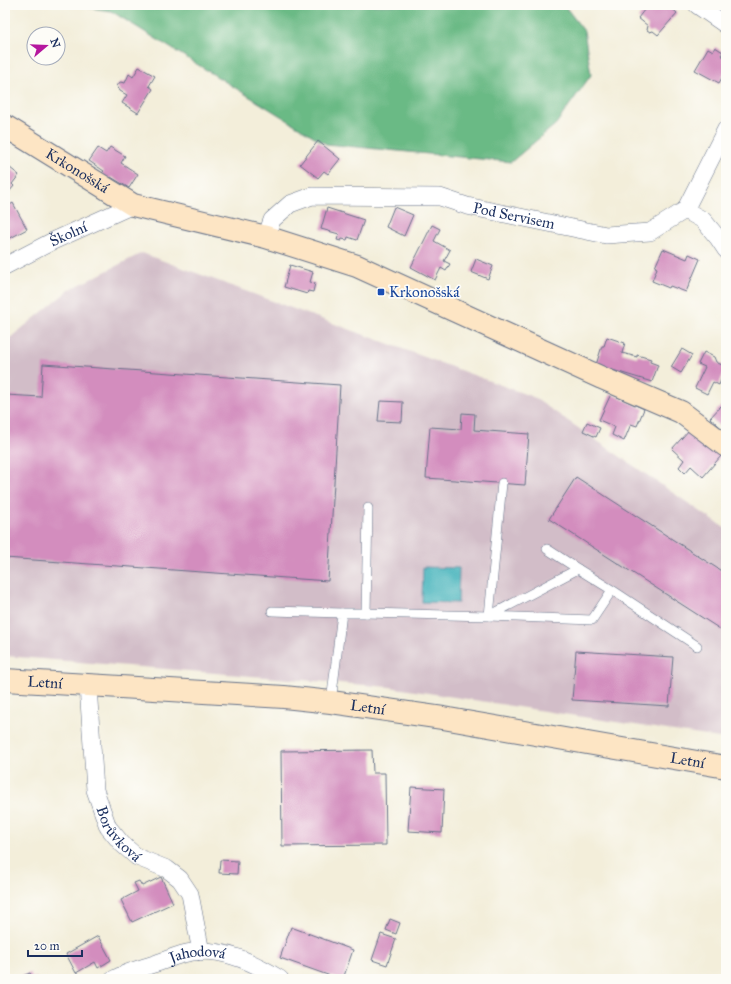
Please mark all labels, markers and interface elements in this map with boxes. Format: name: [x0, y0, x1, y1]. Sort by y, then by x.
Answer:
north arrow: [26, 26, 66, 66]
text: N: [47, 36, 63, 50]
street label: Krkonošská: [43, 144, 113, 197]
street label: Pod Servisem: [471, 199, 557, 233]
street label: Školní: [46, 217, 91, 250]
place label: Krkonošská: [389, 283, 460, 301]
marker: Krkonošská: [376, 287, 386, 297]
street label: Letní: [27, 672, 64, 693]
street label: Letní: [349, 696, 387, 719]
street label: Letní: [669, 748, 707, 772]
street label: Borůvková: [92, 804, 145, 866]
scale bar: [28, 932, 82, 958]
text: 20 m: [34, 939, 60, 953]
street label: Jahodová: [165, 942, 228, 968]

